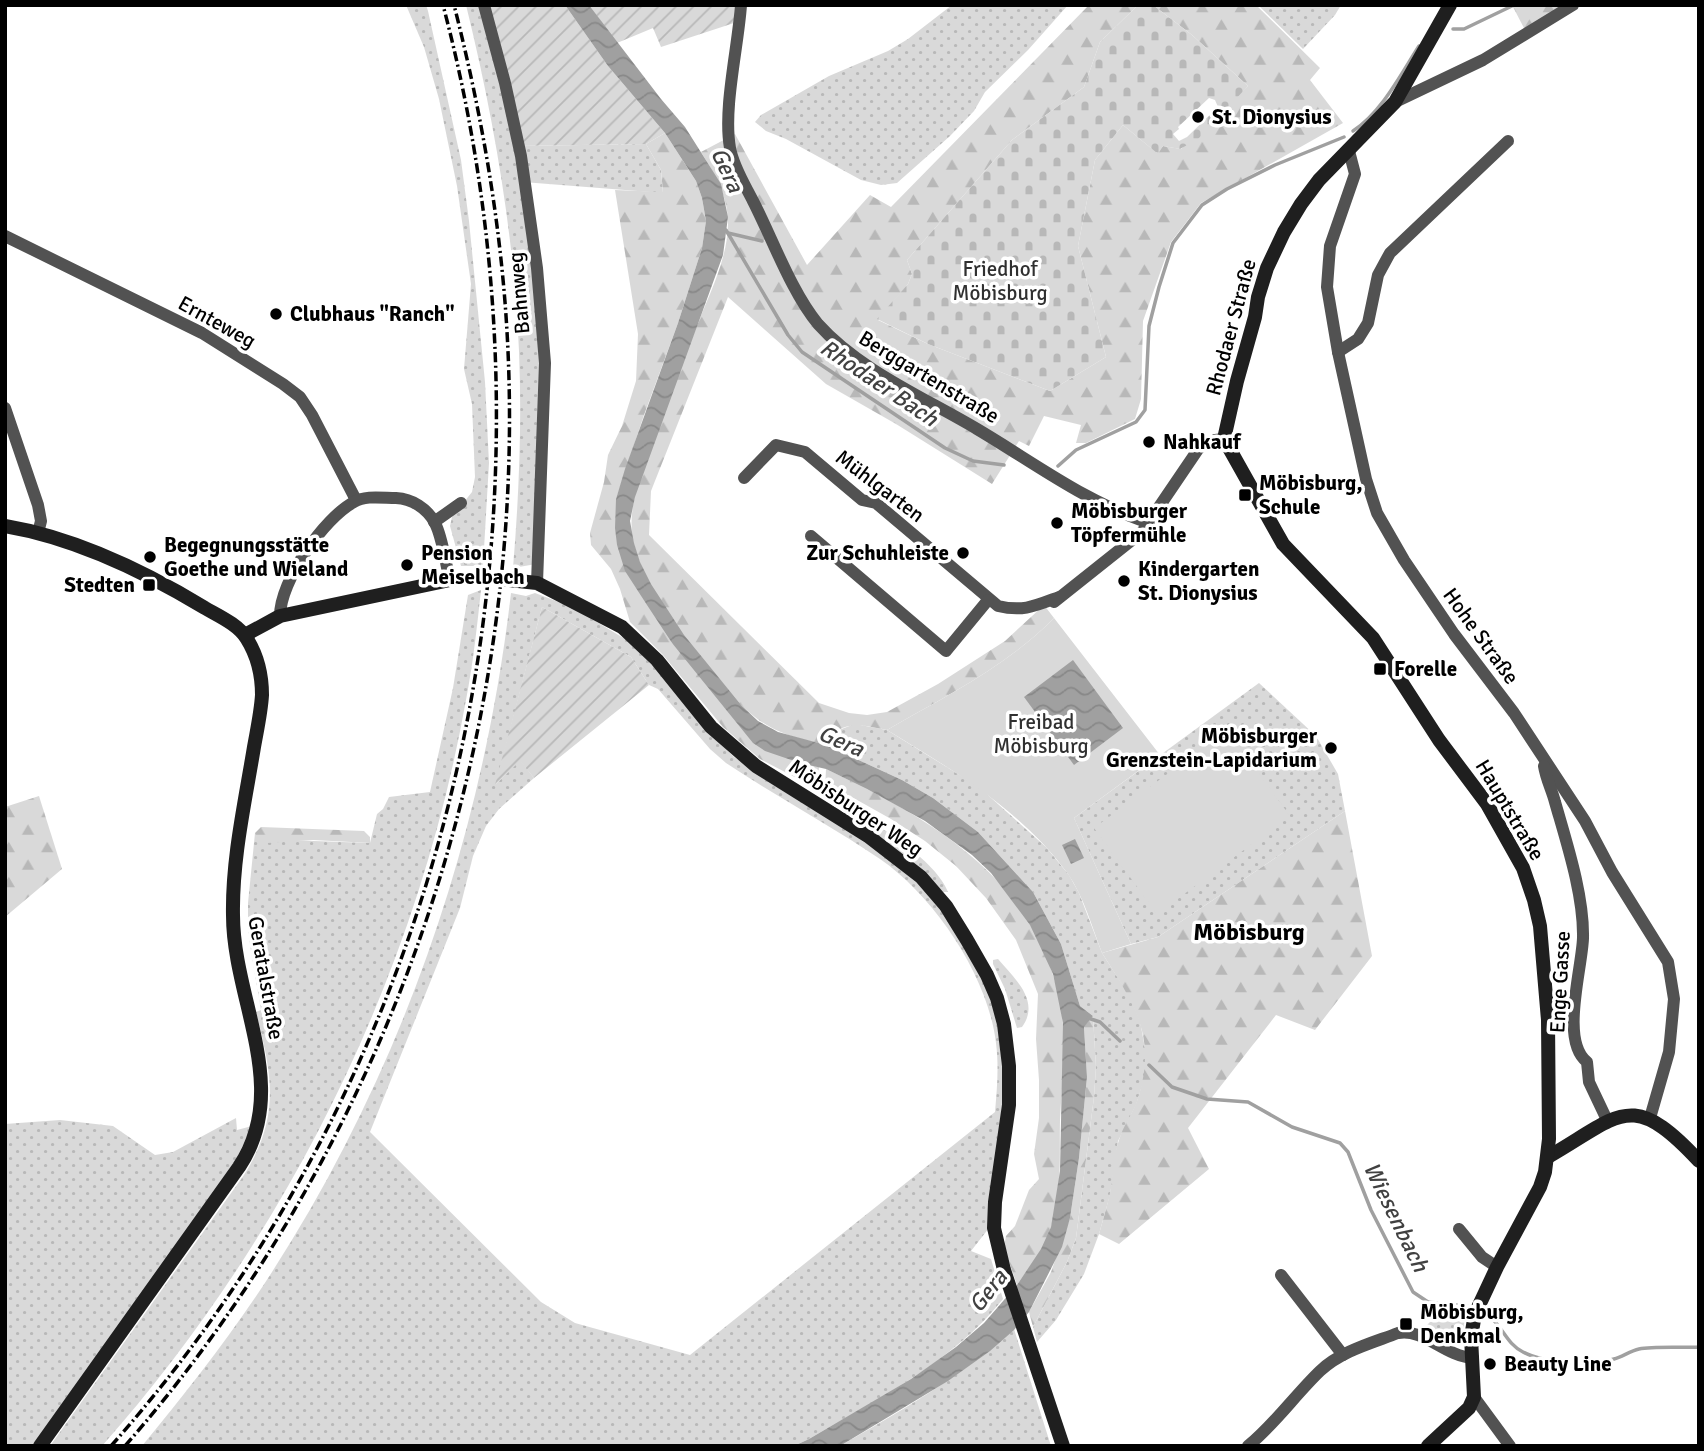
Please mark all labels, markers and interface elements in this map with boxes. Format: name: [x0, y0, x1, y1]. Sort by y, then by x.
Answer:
place label: St. Dionysius: [1212, 104, 1332, 130]
marker: St. Dionysius: [1190, 109, 1206, 125]
water label: Gera: [704, 143, 750, 198]
street label: Bahnweg: [502, 251, 536, 335]
park label: Friedhof Möbisburg: [952, 256, 1048, 306]
street label: Rhodaer Straße: [1200, 256, 1262, 398]
street label: Ernteweg: [174, 290, 260, 354]
place label: Clubhaus "Ranch": [290, 301, 455, 327]
marker: Clubhaus "Ranch": [268, 306, 284, 322]
street label: Berggartenstraße: [854, 325, 1004, 429]
water label: Rhodaer Bach: [815, 333, 945, 434]
place label: Nahkauf: [1163, 429, 1242, 455]
marker: Nahkauf: [1141, 434, 1157, 450]
street label: Mühlgarten: [830, 444, 930, 528]
place label: Möbisburg, Schule: [1259, 470, 1363, 520]
marker: Möbisburg, Schule: [1237, 487, 1253, 503]
place label: Möbisburger Töpfermühle: [1071, 498, 1188, 548]
marker: Möbisburger Töpfermühle: [1049, 515, 1065, 531]
place label: Begegnungsstätte Goethe und Wieland: [164, 532, 348, 582]
place label: Pension Meiselbach: [421, 540, 525, 590]
place label: Zur Schuhleiste: [806, 540, 949, 566]
marker: Zur Schuhleiste: [955, 545, 971, 561]
marker: Begegnungsstätte Goethe und Wieland: [142, 549, 158, 565]
place label: Kindergarten St. Dionysius: [1138, 556, 1259, 606]
marker: Pension Meiselbach: [399, 557, 415, 573]
place label: Stedten: [64, 572, 135, 598]
marker: Kindergarten St. Dionysius: [1116, 573, 1132, 589]
marker: Stedten: [141, 577, 157, 593]
street label: Hohe Straße: [1437, 583, 1525, 689]
place label: Forelle: [1394, 656, 1457, 682]
marker: Forelle: [1372, 661, 1388, 677]
park label: Freibad Möbisburg: [993, 709, 1089, 759]
water label: Gera: [814, 719, 869, 764]
place label: Möbisburger Grenzstein-Lapidarium: [1106, 723, 1318, 773]
marker: Möbisburger Grenzstein-Lapidarium: [1323, 740, 1339, 756]
street label: Möbisburger Weg: [784, 753, 928, 863]
street label: Hauptstraße: [1470, 755, 1550, 865]
street label: Geratalstraße: [242, 914, 290, 1042]
district label: Möbisburg: [1193, 917, 1305, 947]
street label: Enge Gasse: [1544, 930, 1576, 1034]
water label: Wiesenbach: [1357, 1157, 1436, 1278]
water label: Gera: [962, 1263, 1014, 1318]
place label: Möbisburg, Denkmal: [1420, 1299, 1524, 1349]
marker: Möbisburg, Denkmal: [1398, 1316, 1414, 1332]
place label: Beauty Line: [1504, 1351, 1612, 1377]
marker: Beauty Line: [1482, 1356, 1498, 1372]

